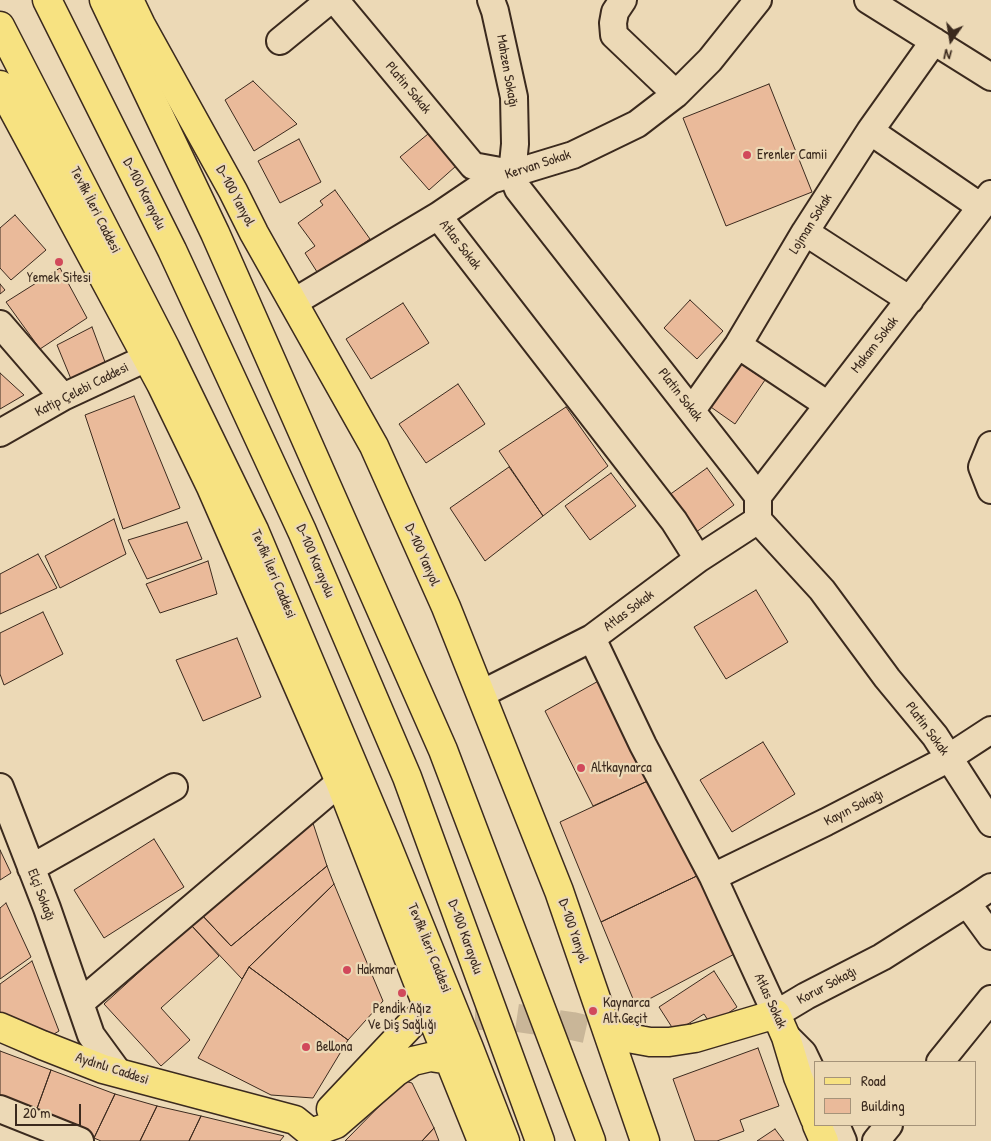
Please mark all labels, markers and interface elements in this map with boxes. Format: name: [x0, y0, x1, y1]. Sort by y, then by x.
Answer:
north arrow: [926, 15, 976, 65]
street label: Mahzen Sokağı: [492, 33, 522, 109]
text: N: [942, 45, 953, 65]
street label: Platin Sokak: [381, 59, 435, 117]
street label: Kervan Sokak: [503, 146, 573, 184]
place label: Erenler Camii: [757, 147, 827, 163]
marker: Erenler Camii: [741, 149, 753, 161]
street label: D-100 Karayolu: [119, 156, 169, 232]
street label: D-100 Yanyol: [212, 163, 258, 229]
street label: Tevfik İleri Caddesi: [66, 164, 124, 256]
street label: Lojman Sokak: [786, 191, 836, 257]
street label: Atlas Sokak: [435, 217, 485, 273]
marker: Yemek Sitesi: [53, 256, 65, 268]
place label: Yemek Sitesi: [27, 270, 91, 286]
street label: Makam Sokak: [848, 313, 902, 377]
street label: Katip Çelebi Caddesi: [32, 359, 132, 421]
street label: Platin Sokak: [654, 365, 706, 425]
street label: D-100 Yanyol: [401, 521, 443, 589]
street label: D-100 Karayolu: [292, 522, 338, 600]
street label: Tevfik İleri Caddesi: [247, 527, 299, 621]
street label: Atlas Sokak: [601, 587, 657, 635]
street label: Platin Sokak: [901, 699, 953, 759]
place label: Altkaynarca: [591, 760, 652, 776]
marker: Altkaynarca: [575, 762, 587, 774]
street label: Kayın Sokağı: [822, 786, 886, 830]
street label: Elçi Sokağı: [23, 867, 59, 923]
street label: D-100 Yanyol: [554, 897, 592, 965]
street label: D-100 Karayolu: [444, 898, 486, 976]
street label: Tevfik İleri Caddesi: [403, 901, 455, 995]
place label: Hakmar: [357, 962, 395, 978]
street label: Korur Sokağı: [794, 963, 860, 1009]
marker: Hakmar: [341, 964, 353, 976]
street label: Atlas Sokak: [750, 971, 790, 1031]
marker: Pendi̇k Ağız Ve Diş Sağlığı: [396, 987, 408, 999]
place label: Kaynarca Alt Geçit: [603, 995, 650, 1028]
place label: Pendi̇k Ağız Ve Diş Sağlığı: [367, 1001, 437, 1034]
marker: Kaynarca Alt Geçit: [587, 1005, 599, 1017]
place label: Bellona: [316, 1039, 352, 1055]
marker: Bellona: [300, 1041, 312, 1053]
street label: Aydınlı Caddesi: [73, 1049, 151, 1089]
legend: [814, 1061, 976, 1126]
text: Road: [861, 1070, 886, 1091]
scale bar: [18, 1094, 84, 1126]
text: Building: [861, 1095, 905, 1116]
text: 20 m: [23, 1102, 50, 1123]

